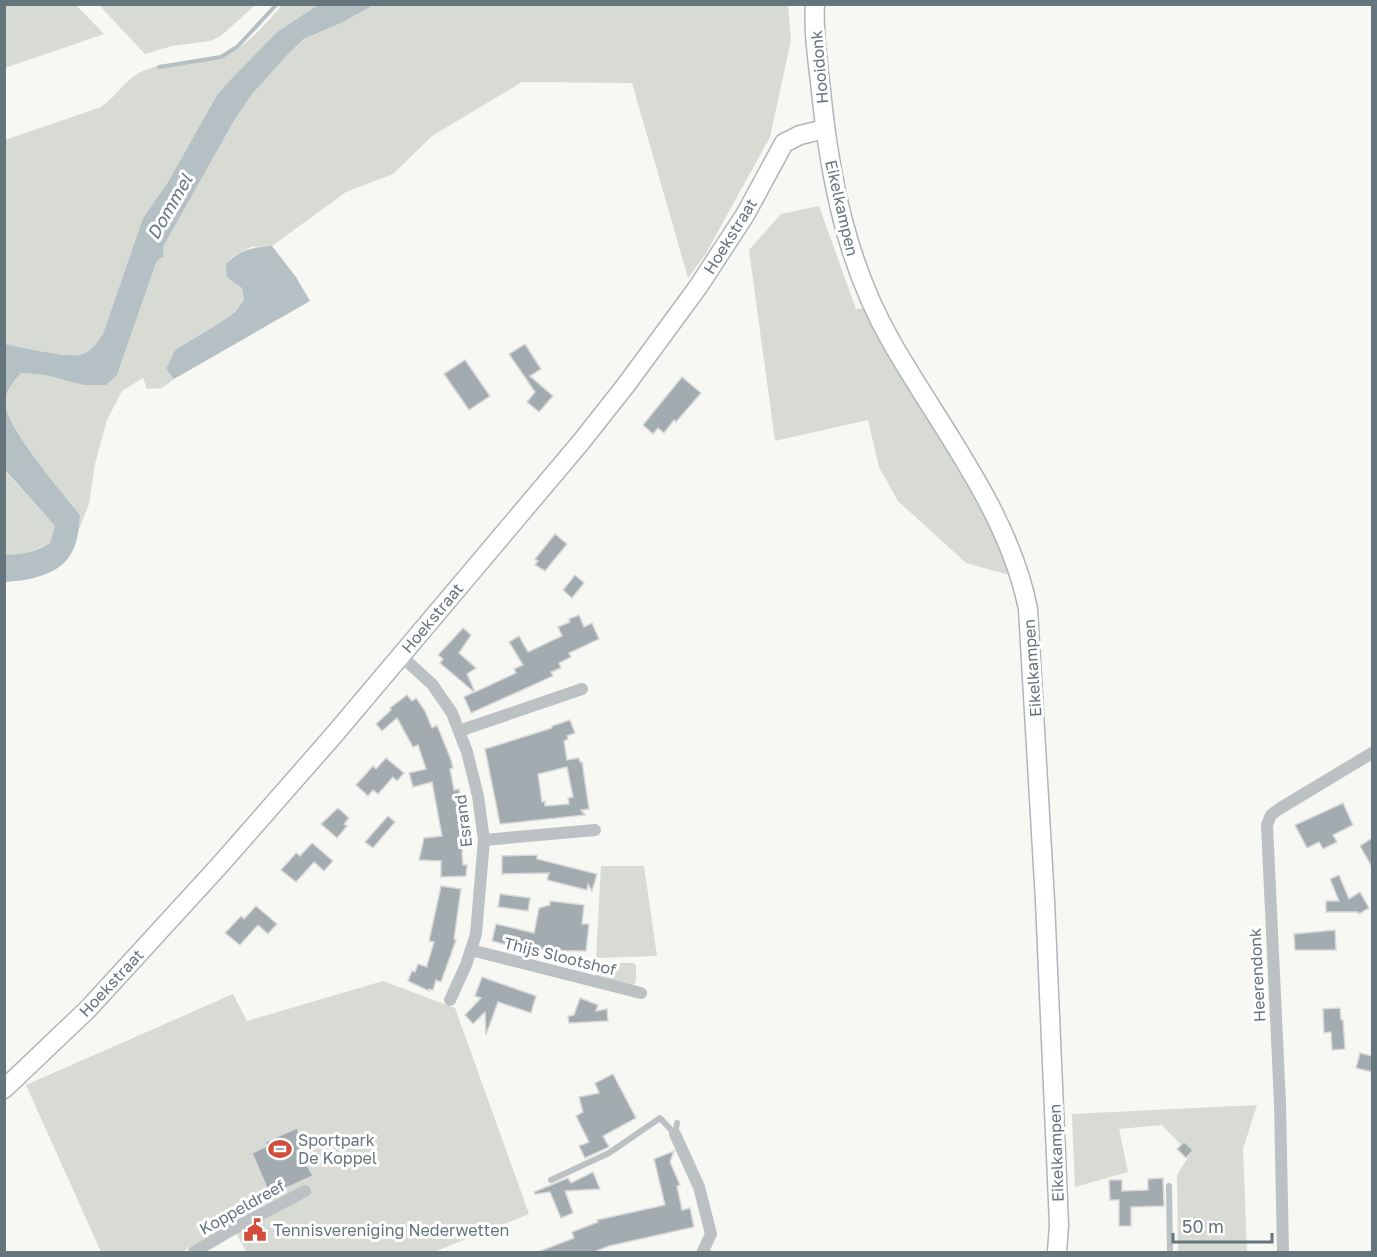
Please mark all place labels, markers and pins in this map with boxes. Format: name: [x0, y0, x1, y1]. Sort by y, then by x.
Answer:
place label: Sportpark De Koppel: [298, 1130, 377, 1168]
sports icon: Sportpark De Koppel: [267, 1136, 293, 1162]
public building icon: Tennisvereniging Nederwetten: [242, 1217, 268, 1243]
place label: Tennisvereniging Nederwetten: [273, 1220, 509, 1240]

